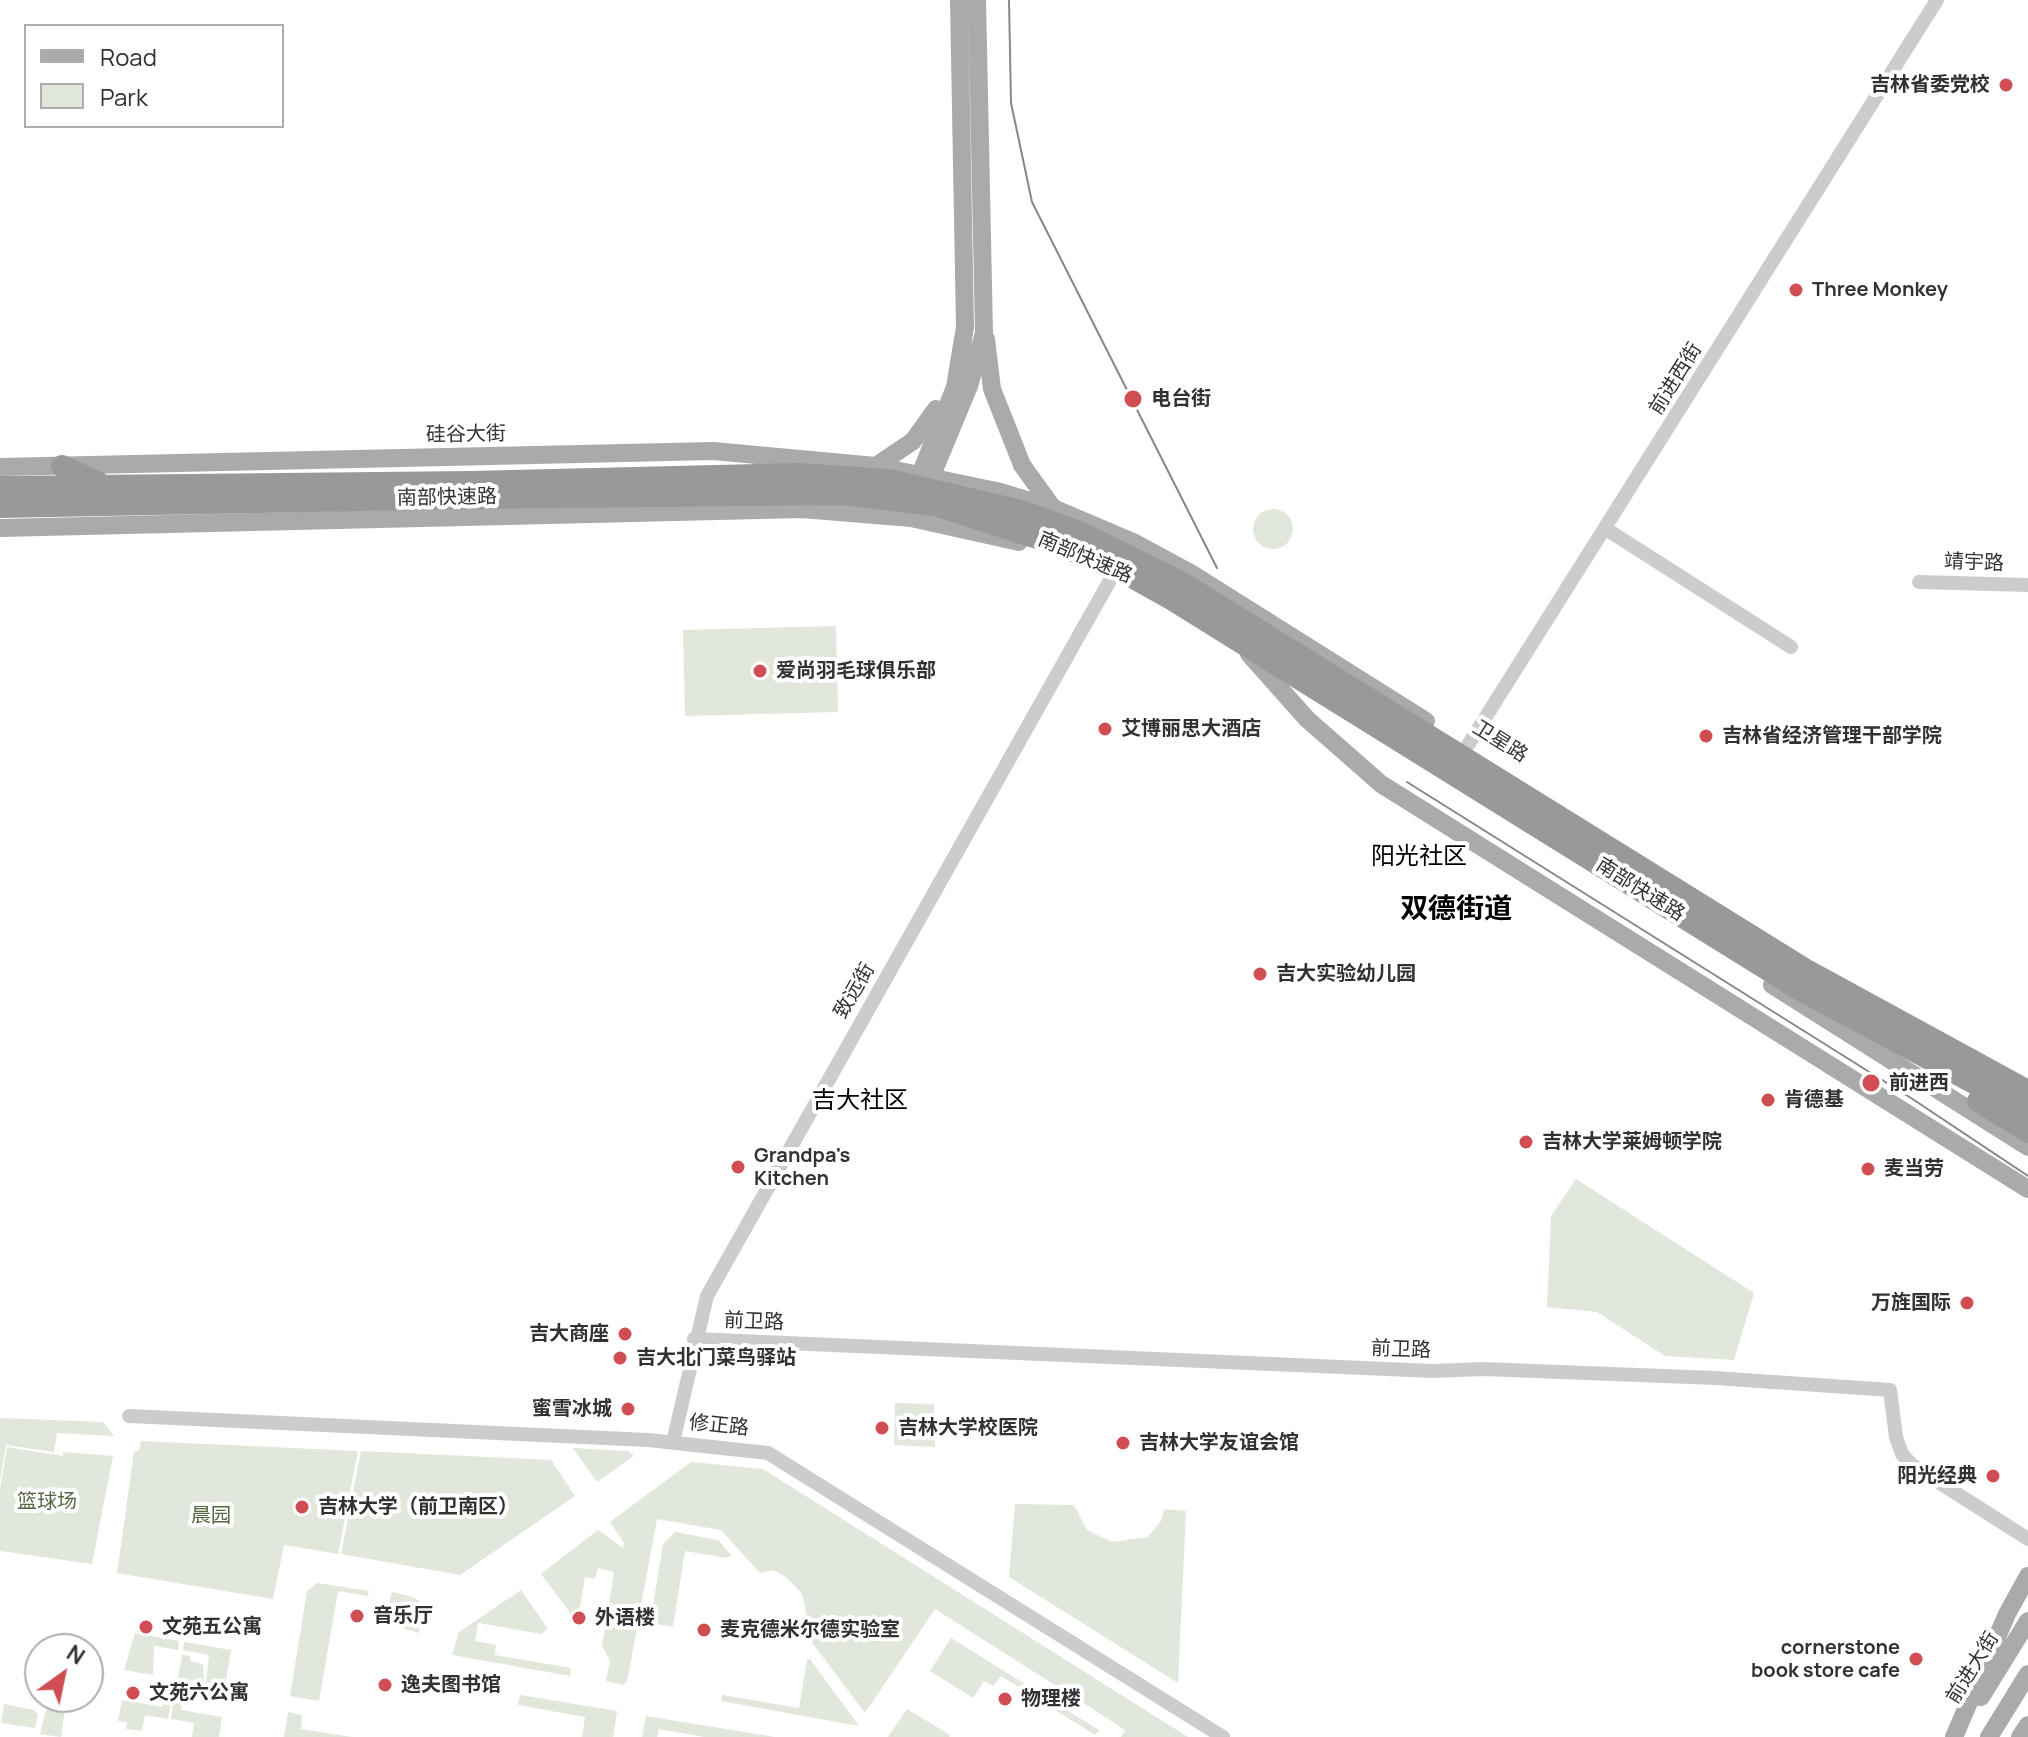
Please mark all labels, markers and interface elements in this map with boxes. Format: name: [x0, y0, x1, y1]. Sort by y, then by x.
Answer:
legend: [24, 24, 284, 128]
text: Road: [100, 40, 157, 73]
place label: 吉林省委党校: [1870, 73, 1990, 97]
marker: 吉林省委党校: [1997, 76, 2015, 94]
text: Park: [100, 80, 148, 113]
place label: Three Monkey: [1812, 278, 1948, 302]
marker: Three Monkey: [1787, 281, 1805, 299]
street label: 前进西街: [1645, 339, 1707, 419]
place label: 电台街: [1151, 387, 1211, 411]
marker: 电台街: [1122, 388, 1144, 410]
street label: 硅谷大街: [426, 422, 506, 448]
street label: 南部快速路: [397, 485, 497, 511]
street label: 南部快速路: [1034, 527, 1136, 589]
street label: 靖宇路: [1944, 550, 2004, 576]
place label: 爱尚羽毛球俱乐部: [776, 659, 936, 683]
marker: 爱尚羽毛球俱乐部: [751, 662, 769, 680]
street label: 卫星路: [1468, 716, 1532, 768]
place label: 艾博丽思大酒店: [1121, 717, 1261, 741]
marker: 艾博丽思大酒店: [1096, 720, 1114, 738]
place label: 吉林省经济管理干部学院: [1722, 724, 1942, 748]
marker: 吉林省经济管理干部学院: [1697, 727, 1715, 745]
district label: 阳光社区: [1371, 843, 1467, 871]
street label: 南部快速路: [1591, 853, 1689, 927]
district label: 双德街道: [1400, 893, 1512, 927]
street label: 致远街: [830, 959, 880, 1023]
place label: 吉大实验幼儿园: [1276, 962, 1416, 986]
marker: 吉大实验幼儿园: [1251, 965, 1269, 983]
place label: 前进西: [1889, 1071, 1949, 1095]
marker: 前进西: [1860, 1072, 1882, 1094]
district label: 吉大社区: [812, 1087, 908, 1115]
place label: 肯德基: [1784, 1088, 1844, 1112]
marker: 肯德基: [1759, 1091, 1777, 1109]
place label: 吉林大学莱姆顿学院: [1542, 1130, 1722, 1154]
marker: 吉林大学莱姆顿学院: [1517, 1133, 1535, 1151]
place label: Grandpa's Kitchen: [754, 1144, 850, 1191]
place label: 麦当劳: [1884, 1157, 1944, 1181]
marker: Grandpa's Kitchen: [729, 1158, 747, 1176]
marker: 麦当劳: [1859, 1160, 1877, 1178]
place label: 万旌国际: [1871, 1291, 1951, 1315]
marker: 万旌国际: [1958, 1294, 1976, 1312]
street label: 前卫路: [724, 1309, 784, 1335]
place label: 吉大商座: [529, 1322, 609, 1346]
marker: 吉大商座: [616, 1325, 634, 1343]
street label: 前卫路: [1371, 1337, 1431, 1363]
place label: 吉大北门菜鸟驿站: [636, 1346, 796, 1370]
marker: 吉大北门菜鸟驿站: [611, 1349, 629, 1367]
place label: 蜜雪冰城: [532, 1397, 612, 1421]
marker: 蜜雪冰城: [619, 1400, 637, 1418]
street label: 修正路: [688, 1411, 750, 1441]
place label: 吉林大学校医院: [898, 1416, 1038, 1440]
marker: 吉林大学校医院: [873, 1419, 891, 1437]
place label: 吉林大学友谊会馆: [1139, 1431, 1299, 1455]
marker: 吉林大学友谊会馆: [1114, 1434, 1132, 1452]
place label: 阳光经典: [1897, 1464, 1977, 1488]
marker: 阳光经典: [1984, 1467, 2002, 1485]
park label: 篮球场: [17, 1490, 77, 1514]
place label: 吉林大学（前卫南区）: [318, 1495, 518, 1519]
marker: 吉林大学（前卫南区）: [293, 1498, 311, 1516]
park label: 晨园: [191, 1504, 231, 1528]
place label: 音乐厅: [373, 1604, 433, 1628]
place label: 外语楼: [595, 1606, 655, 1630]
marker: 音乐厅: [348, 1607, 366, 1625]
marker: 外语楼: [570, 1609, 588, 1627]
place label: 文苑五公寓: [162, 1615, 262, 1639]
marker: 文苑五公寓: [137, 1618, 155, 1636]
place label: 麦克德米尔德实验室: [720, 1618, 900, 1642]
marker: 麦克德米尔德实验室: [695, 1621, 713, 1639]
street label: 前进大街: [1942, 1628, 2004, 1708]
north arrow: [24, 1633, 104, 1713]
place label: cornerstone book store cafe: [1751, 1636, 1900, 1683]
text: N: [61, 1638, 91, 1671]
marker: cornerstone book store cafe: [1907, 1650, 1925, 1668]
place label: 逸夫图书馆: [401, 1673, 501, 1697]
marker: 逸夫图书馆: [376, 1676, 394, 1694]
place label: 文苑六公寓: [149, 1681, 249, 1705]
marker: 文苑六公寓: [124, 1684, 142, 1702]
place label: 物理楼: [1021, 1687, 1081, 1711]
marker: 物理楼: [996, 1690, 1014, 1708]

